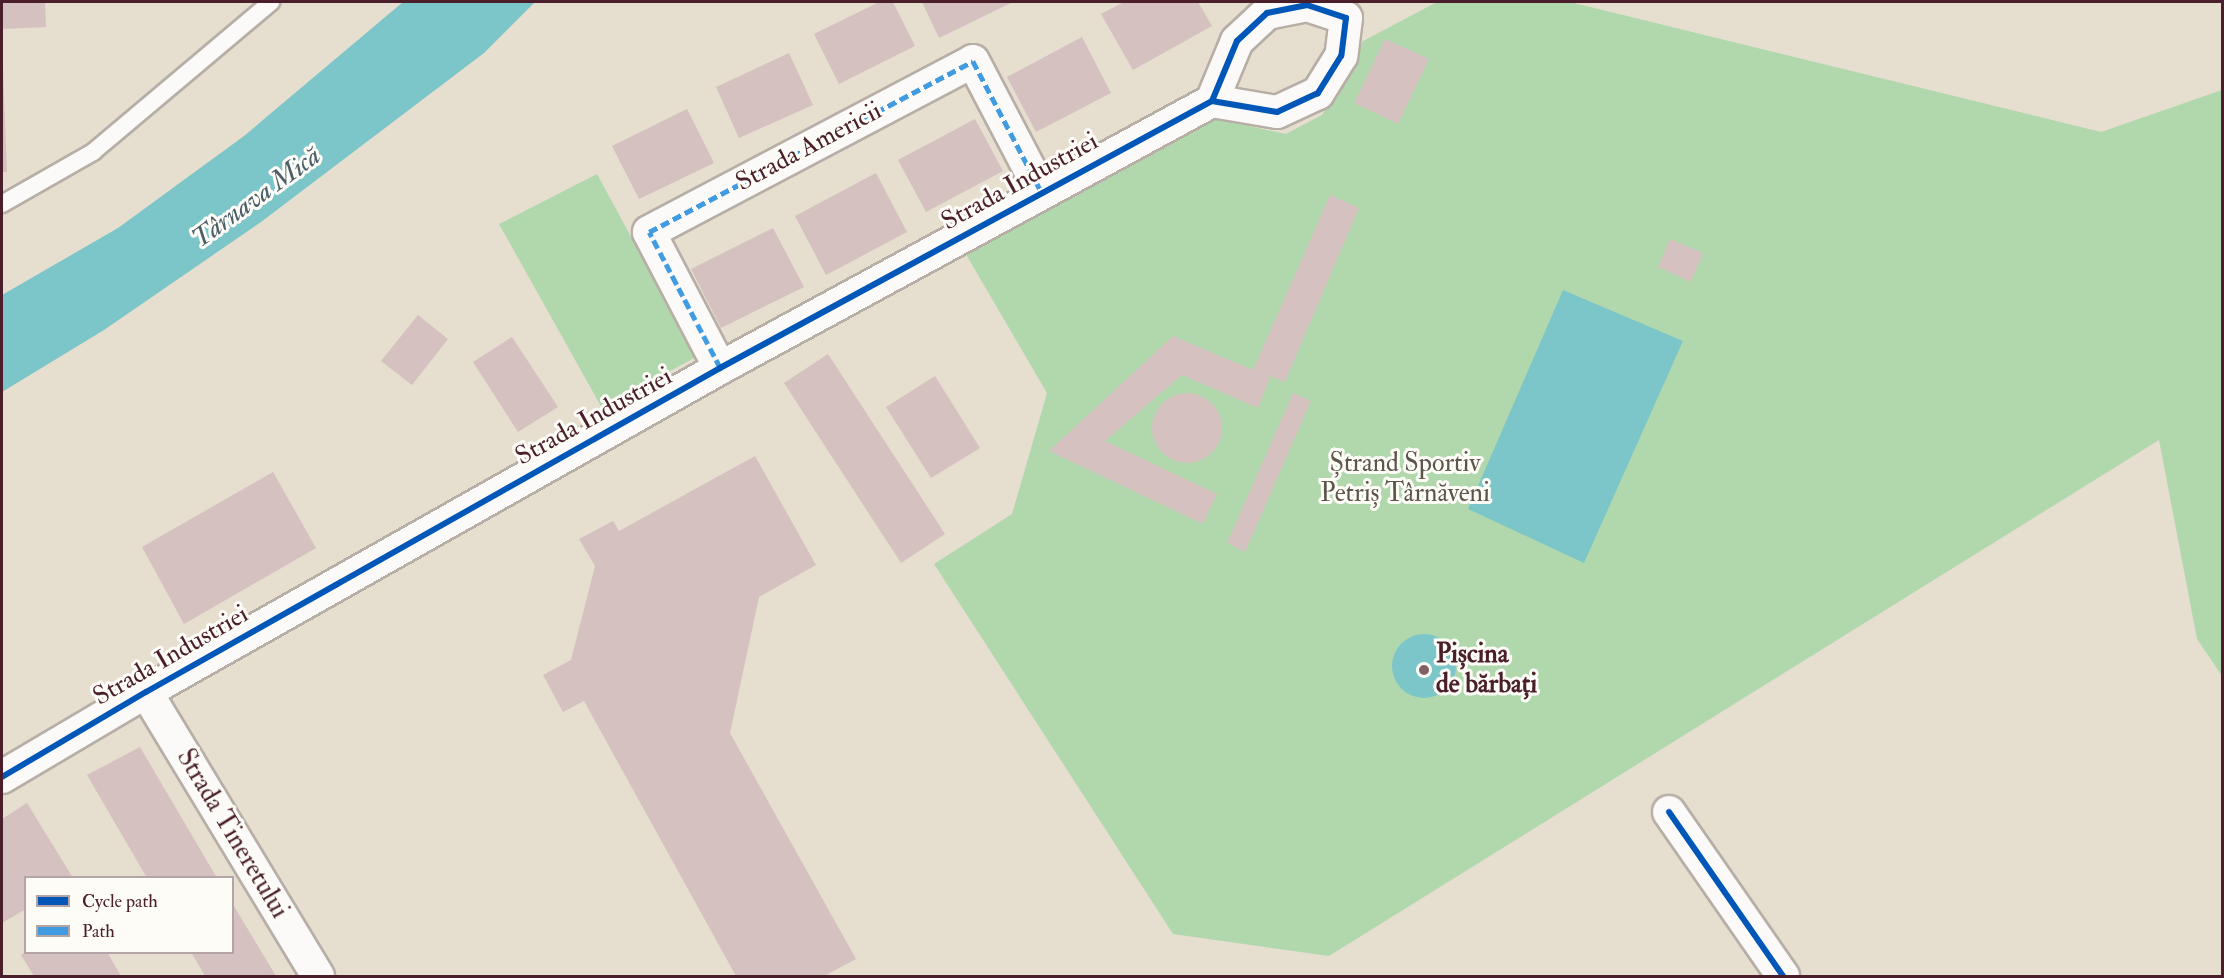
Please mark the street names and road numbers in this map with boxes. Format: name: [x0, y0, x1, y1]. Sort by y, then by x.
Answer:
street label: Strada Americii: [731, 96, 887, 198]
street label: Strada Industriei: [936, 126, 1104, 238]
street label: Strada Industriei: [510, 361, 678, 473]
street label: Strada Industriei: [88, 599, 254, 713]
street label: Strada Tineretului: [169, 744, 295, 924]

